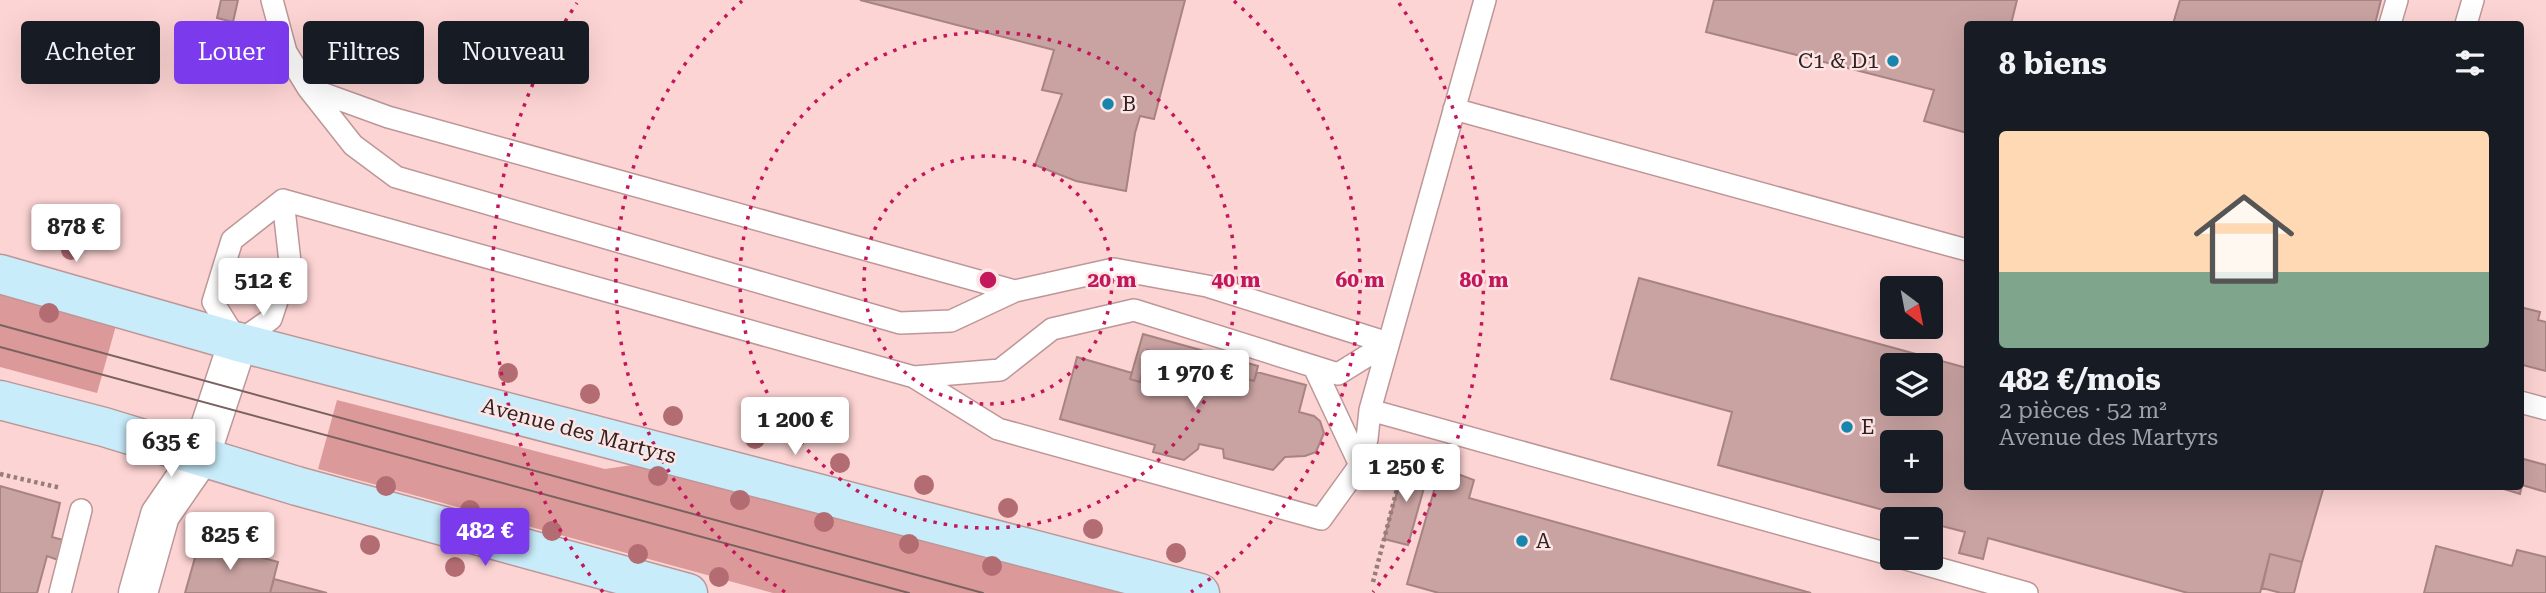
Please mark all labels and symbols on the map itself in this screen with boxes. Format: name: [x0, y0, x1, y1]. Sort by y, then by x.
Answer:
place label: C1 & D1: [1798, 49, 1879, 73]
marker: C1 & D1: [1885, 53, 1901, 69]
place label: B: [1122, 92, 1136, 116]
marker: B: [1100, 96, 1116, 112]
pin: 878 €: [27, 204, 125, 264]
pin: 512 €: [214, 258, 312, 318]
centre of rings: [976, 268, 1000, 292]
text: 20 m: [1087, 268, 1137, 292]
text: 40 m: [1211, 268, 1261, 292]
text: 60 m: [1335, 268, 1385, 292]
text: 80 m: [1459, 268, 1509, 292]
north arrow: [1880, 276, 1942, 340]
pin: 1 970 €: [1130, 350, 1260, 410]
street label: Avenue des Martyrs: [479, 394, 679, 468]
pin: 1 200 €: [730, 398, 860, 457]
place label: E: [1861, 415, 1874, 439]
marker: E: [1839, 419, 1855, 435]
pin: 635 €: [122, 420, 220, 479]
pin: 1 250 €: [1341, 444, 1471, 504]
pin: 482 €: [436, 508, 534, 568]
pin: 825 €: [181, 512, 279, 572]
place label: A: [1536, 529, 1551, 553]
marker: A: [1514, 533, 1530, 549]

